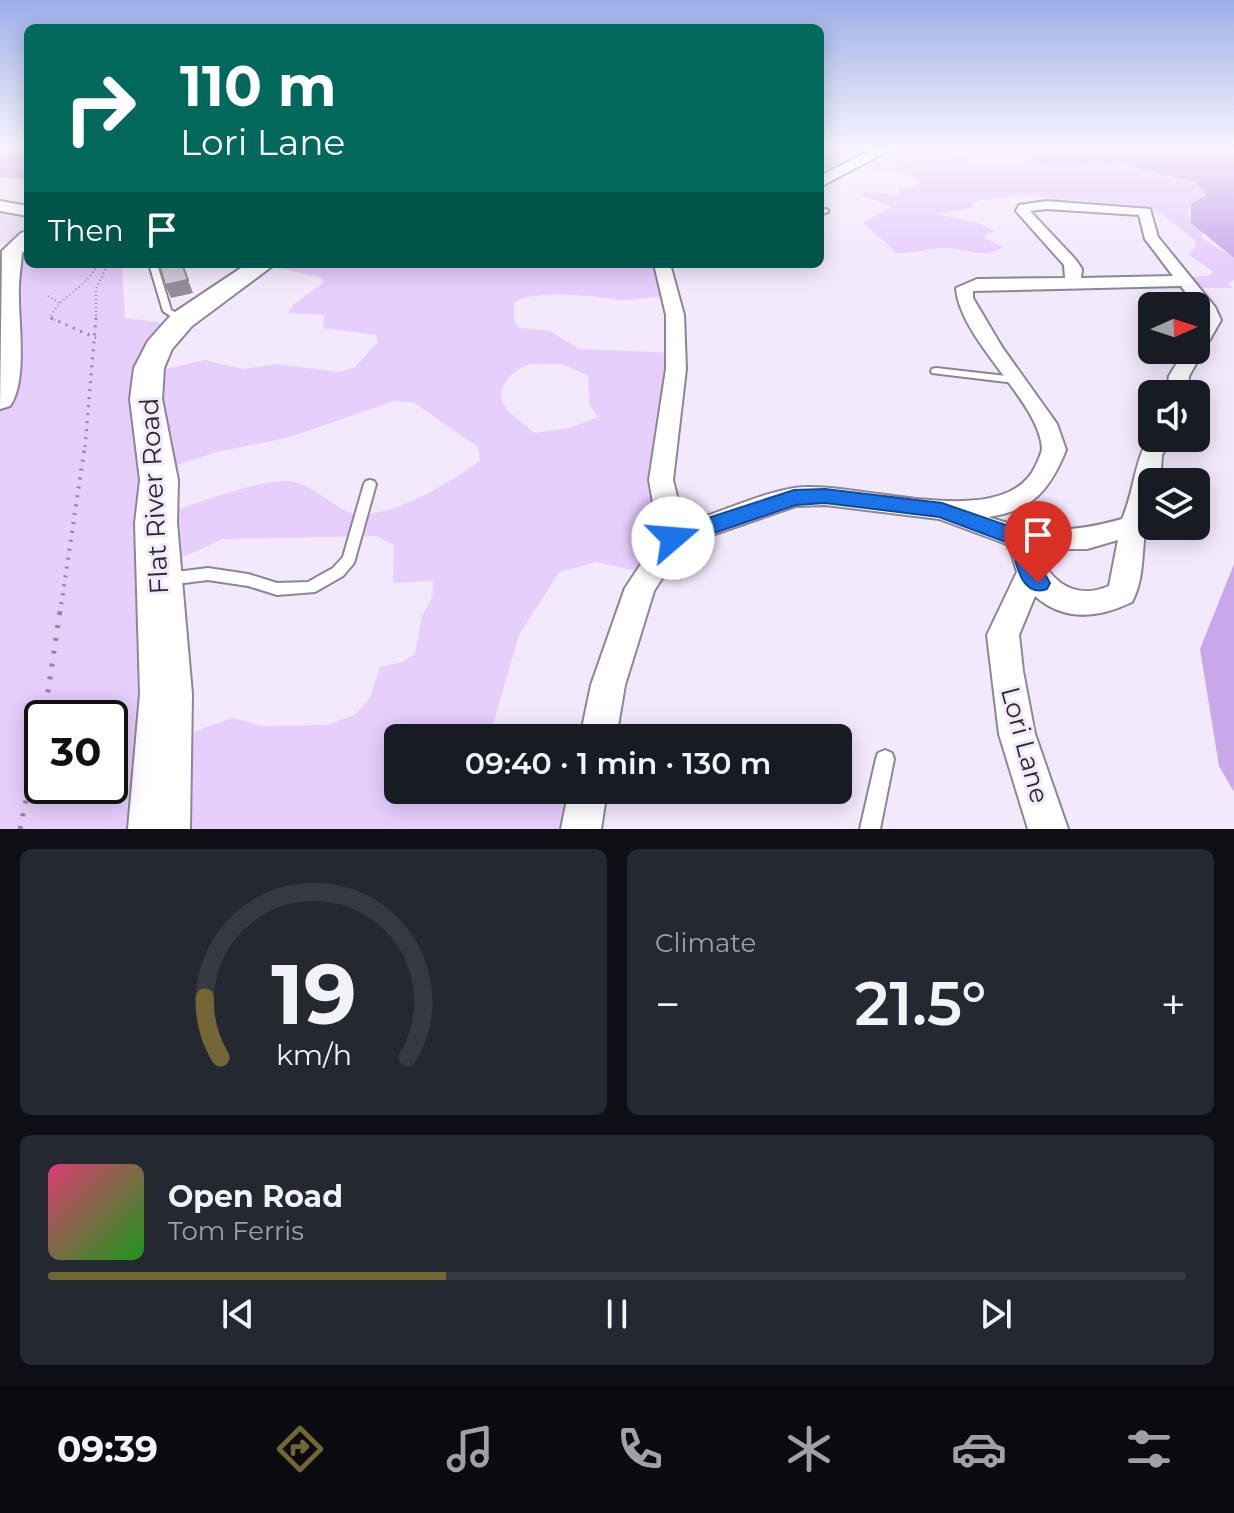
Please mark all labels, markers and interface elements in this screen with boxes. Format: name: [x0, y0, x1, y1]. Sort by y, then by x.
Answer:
text: 110 m: [180, 52, 337, 120]
icon: right: [48, 56, 152, 160]
text: Lori Lane: [180, 120, 345, 164]
icon: arrive: [140, 208, 184, 252]
text: Then: [48, 212, 124, 249]
north arrow: [1138, 292, 1210, 364]
map controls: [1138, 292, 1210, 540]
button: sound: [1138, 380, 1210, 452]
street label: Flat River Road: [133, 397, 175, 595]
button: layers: [1138, 468, 1210, 540]
position arrow: [631, 496, 715, 580]
pin: [1004, 501, 1072, 583]
icon: arrive: [1016, 513, 1060, 557]
street label: Lori Lane: [994, 683, 1056, 807]
speed limit sign: 30: [24, 700, 128, 804]
text: 09:40 · 1 min · 130 m: [465, 745, 771, 782]
text: Climate: [655, 927, 756, 959]
text: 19: [271, 943, 356, 1045]
text: 21.5°: [854, 967, 987, 1040]
text: −: [655, 977, 680, 1031]
text: +: [1161, 977, 1186, 1031]
text: km/h: [275, 1037, 352, 1072]
text: Open Road: [168, 1178, 343, 1215]
text: Tom Ferris: [168, 1215, 304, 1247]
icon: previous: [216, 1292, 260, 1336]
icon: pause: [595, 1292, 639, 1336]
icon: next: [974, 1292, 1018, 1336]
icon: directions: [272, 1421, 328, 1477]
icon: music: [442, 1421, 498, 1477]
icon: phone: [612, 1421, 668, 1477]
icon: climate: [781, 1421, 837, 1477]
icon: car: [951, 1421, 1007, 1477]
icon: filters: [1121, 1421, 1177, 1477]
text: 09:39: [57, 1427, 158, 1471]

